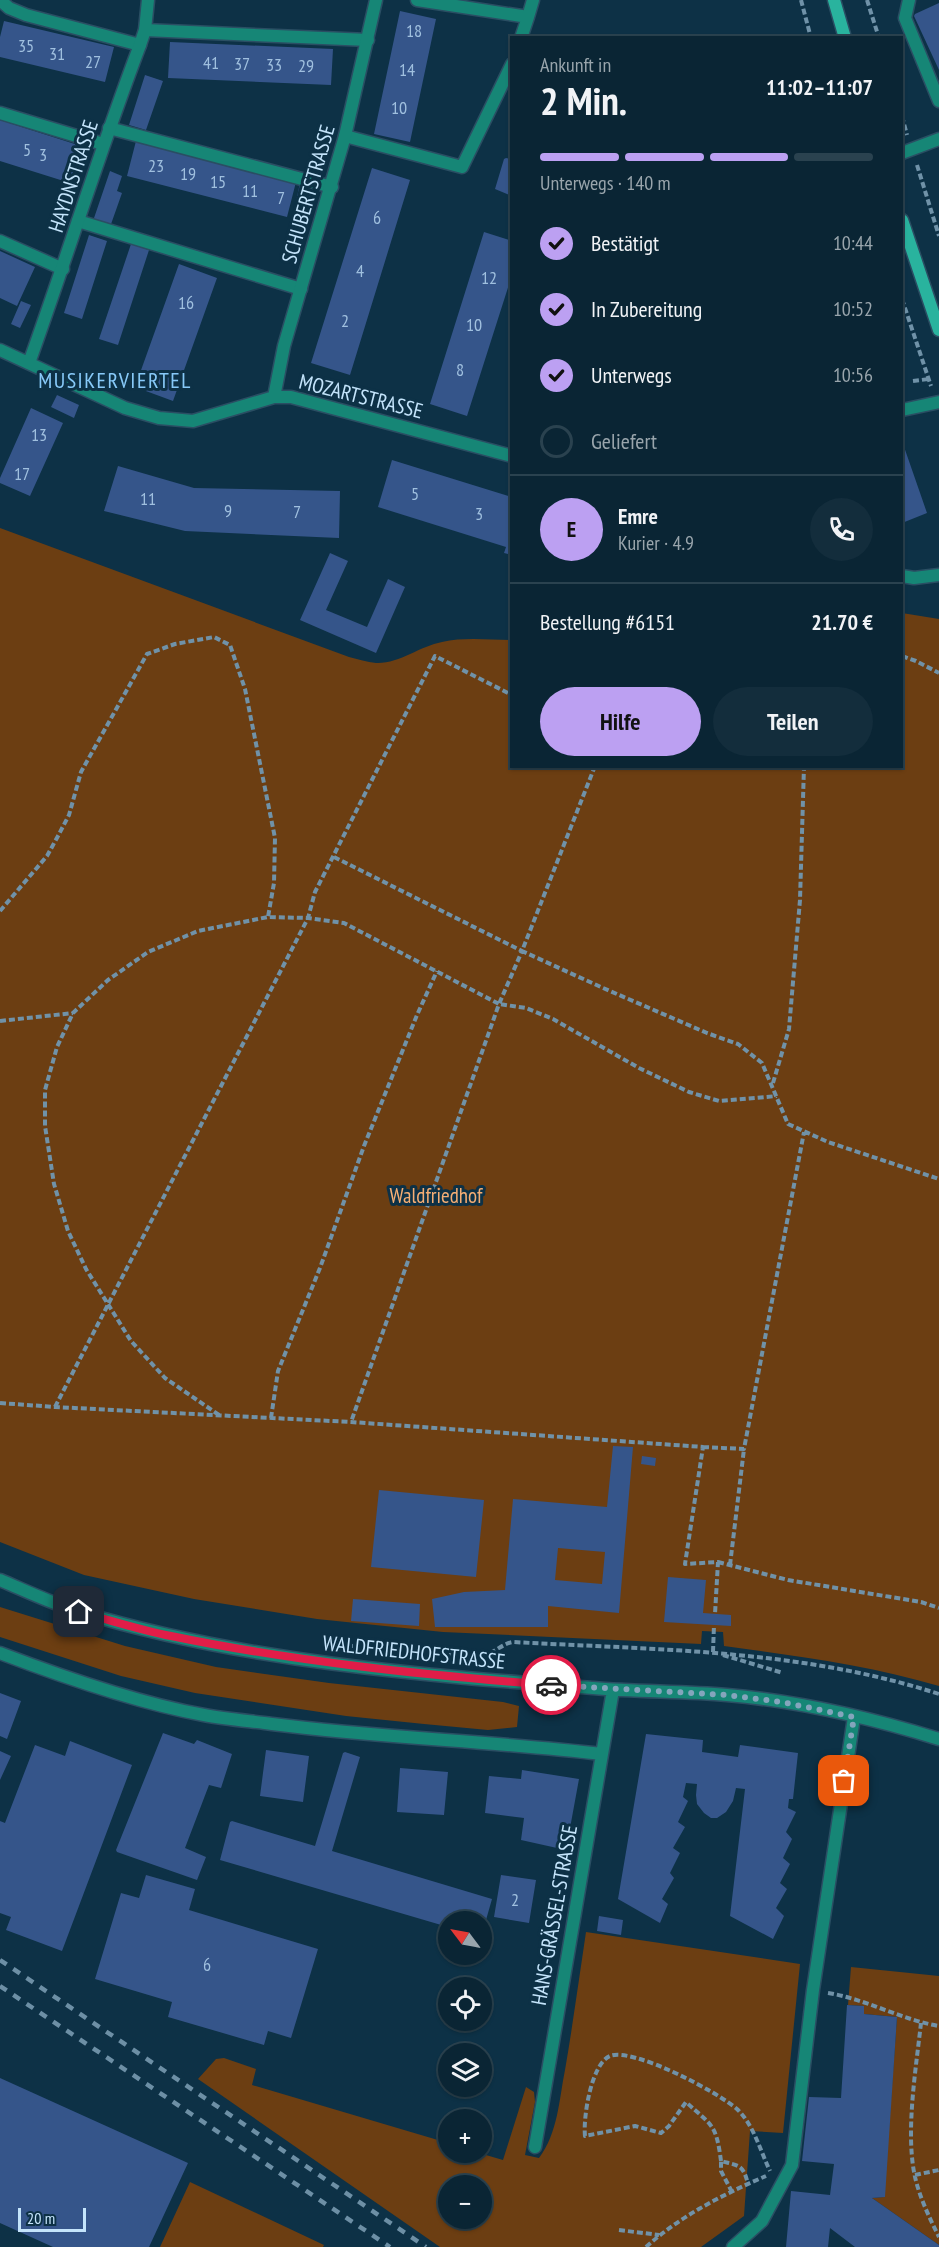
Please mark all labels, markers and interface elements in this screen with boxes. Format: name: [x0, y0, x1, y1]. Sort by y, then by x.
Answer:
house number: 18: [406, 19, 422, 42]
house number: 35: [18, 34, 34, 57]
house number: 31: [49, 42, 65, 65]
house number: 27: [85, 50, 101, 73]
house number: 41: [203, 51, 219, 74]
house number: 37: [234, 52, 250, 75]
text: Ankunft in: [540, 52, 611, 78]
house number: 33: [266, 53, 282, 76]
house number: 29: [298, 54, 314, 77]
house number: 14: [399, 58, 415, 81]
text: 11:02–11:07: [766, 73, 873, 101]
text: 2 Min.: [540, 75, 627, 126]
house number: 10: [391, 96, 407, 119]
street label: HAYDNSTRASSE: [42, 116, 104, 236]
street label: SCHUBERTSTRASSE: [275, 122, 341, 266]
house number: 5: [23, 138, 31, 161]
house number: 3: [39, 143, 47, 166]
house number: 23: [148, 154, 164, 177]
house number: 19: [180, 162, 196, 185]
house number: 15: [210, 170, 226, 193]
text: Unterwegs · 140 m: [540, 170, 670, 196]
house number: 11: [242, 179, 258, 202]
house number: 7: [277, 186, 285, 209]
house number: 6: [373, 206, 381, 229]
icon: check: [540, 227, 573, 260]
text: Bestätigt: [591, 229, 659, 257]
text: 10:44: [833, 230, 873, 256]
house number: 4: [356, 259, 364, 282]
house number: 12: [481, 266, 497, 289]
house number: 16: [178, 291, 194, 314]
icon: check: [540, 293, 573, 326]
text: In Zubereitung: [591, 295, 702, 323]
text: 10:52: [833, 296, 873, 322]
house number: 2: [341, 309, 349, 332]
house number: 10: [466, 313, 482, 336]
house number: 8: [456, 358, 464, 381]
icon: check: [540, 359, 573, 392]
text: Unterwegs: [591, 361, 672, 389]
text: 10:56: [833, 362, 873, 388]
district label: MUSIKERVIERTEL: [38, 366, 192, 394]
street label: MOZARTSTRASSE: [296, 368, 426, 424]
house number: 13: [31, 423, 47, 446]
text: Geliefert: [591, 427, 657, 455]
house number: 17: [14, 462, 30, 485]
house number: 5: [411, 482, 419, 505]
house number: 11: [140, 487, 156, 510]
button: phone: [810, 498, 873, 561]
house number: 9: [224, 499, 232, 522]
house number: 7: [293, 500, 301, 523]
house number: 3: [475, 502, 483, 525]
text: Emre: [618, 502, 658, 530]
text: E: [567, 515, 576, 543]
text: Kurier · 4.9: [618, 530, 694, 556]
text: Bestellung #6151: [540, 608, 675, 636]
text: 21.70 €: [811, 608, 873, 636]
button: Hilfe: [540, 687, 701, 756]
button: Teilen: [713, 687, 873, 756]
park label: Waldfriedhof: [390, 1182, 483, 1209]
pin: [53, 1586, 104, 1637]
icon: home: [62, 1595, 95, 1628]
street label: WALDFRIEDHOFSTRASSE: [321, 1629, 507, 1675]
courier: [521, 1655, 581, 1715]
icon: car: [535, 1669, 568, 1702]
pin: [818, 1755, 869, 1806]
icon: bag: [827, 1764, 860, 1797]
street label: HANS-GRÄSSEL-STRASSE: [525, 1823, 583, 2007]
house number: 2: [511, 1888, 519, 1911]
north arrow: [438, 1911, 492, 1965]
map controls: [438, 1911, 492, 2229]
house number: 6: [203, 1953, 211, 1976]
button: locate: [438, 1977, 492, 2031]
button: layers: [438, 2043, 492, 2097]
button: +: [438, 2109, 492, 2163]
button: −: [438, 2175, 492, 2229]
scale bar: [18, 2205, 86, 2232]
text: 20 m: [27, 2208, 55, 2228]

